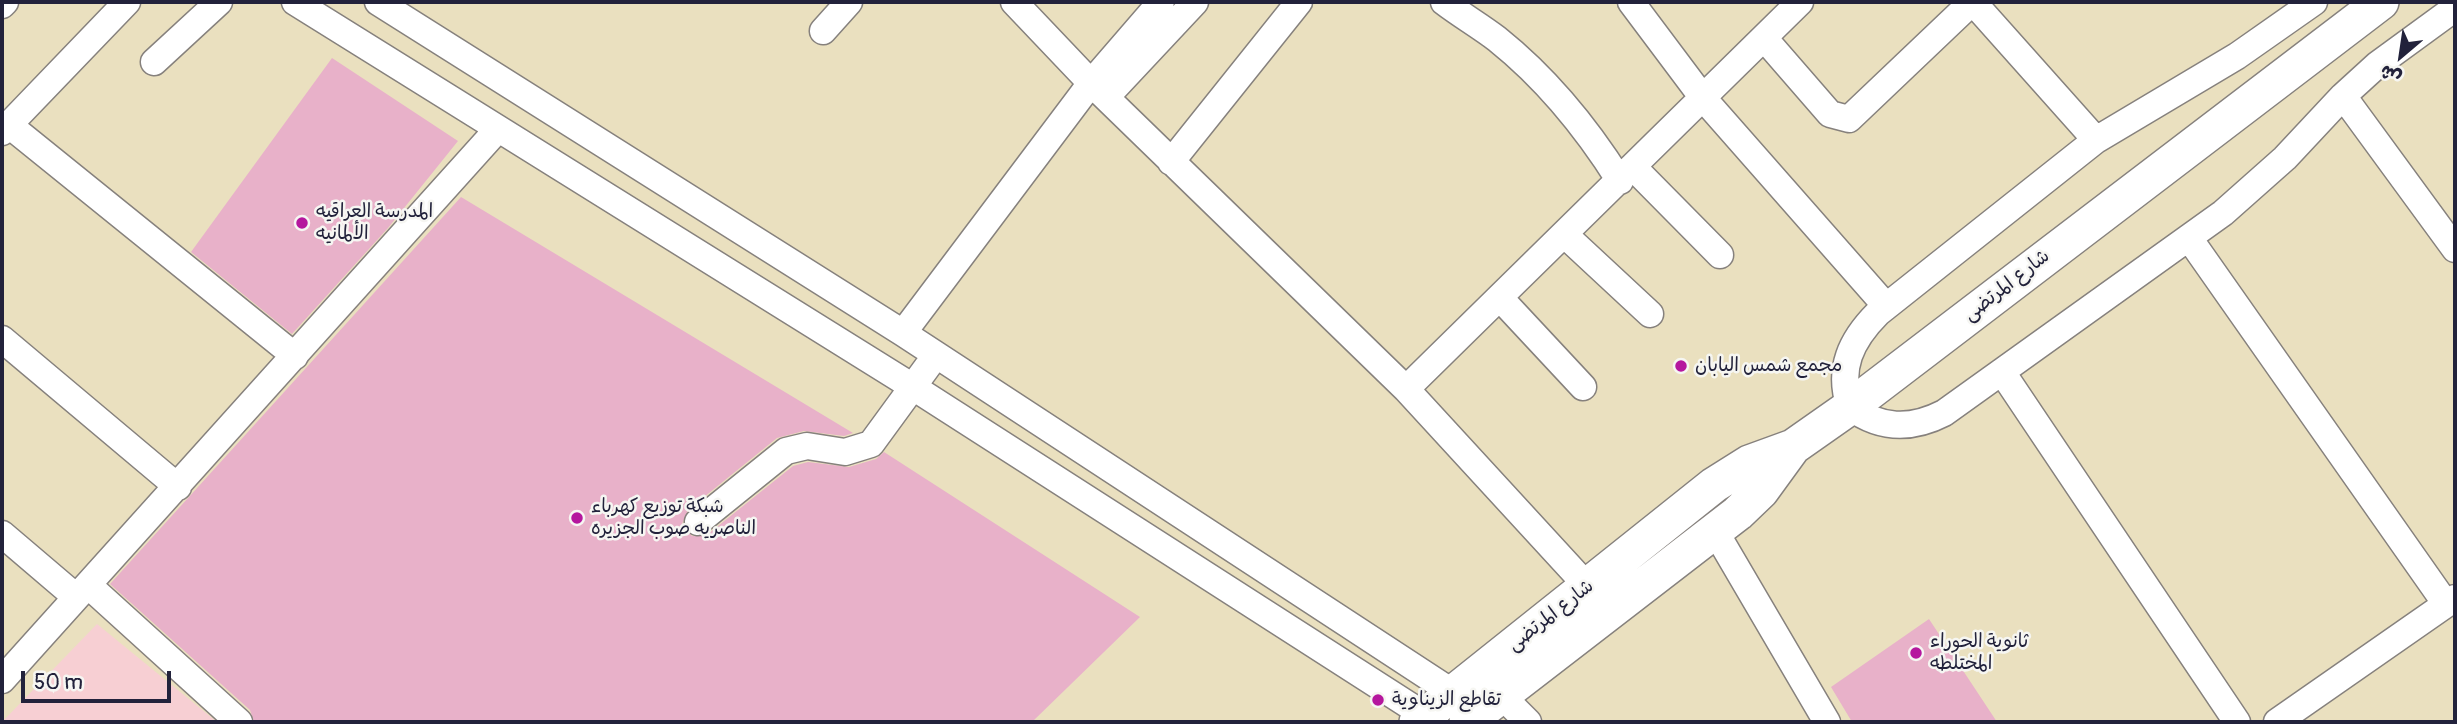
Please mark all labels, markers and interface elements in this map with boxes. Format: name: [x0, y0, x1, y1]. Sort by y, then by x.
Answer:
north arrow: [2366, 21, 2436, 91]
text: ش: [2376, 59, 2406, 90]
place label: المدرسة العراقيه الألمانيه: [316, 201, 433, 245]
marker: المدرسة العراقيه الألمانيه: [294, 215, 310, 231]
street label: شارع المرتضى: [1959, 245, 2055, 327]
place label: مجمع شمس اليابان: [1695, 355, 1842, 377]
marker: مجمع شمس اليابان: [1673, 358, 1689, 374]
place label: شبكة توزيع كهرباء الناصريه صوب الجزيره: [591, 496, 756, 540]
marker: شبكة توزيع كهرباء الناصريه صوب الجزيره: [569, 510, 585, 526]
street label: شارع المرتضى: [1503, 575, 1599, 657]
place label: ثانوية الحوراء المختلطه: [1930, 631, 2028, 675]
marker: ثانوية الحوراء المختلطه: [1908, 645, 1924, 661]
scale bar: [24, 658, 175, 702]
text: 50 m: [34, 669, 83, 696]
place label: تقاطع الزيناوية: [1392, 689, 1501, 711]
marker: تقاطع الزيناوية: [1370, 692, 1386, 708]

